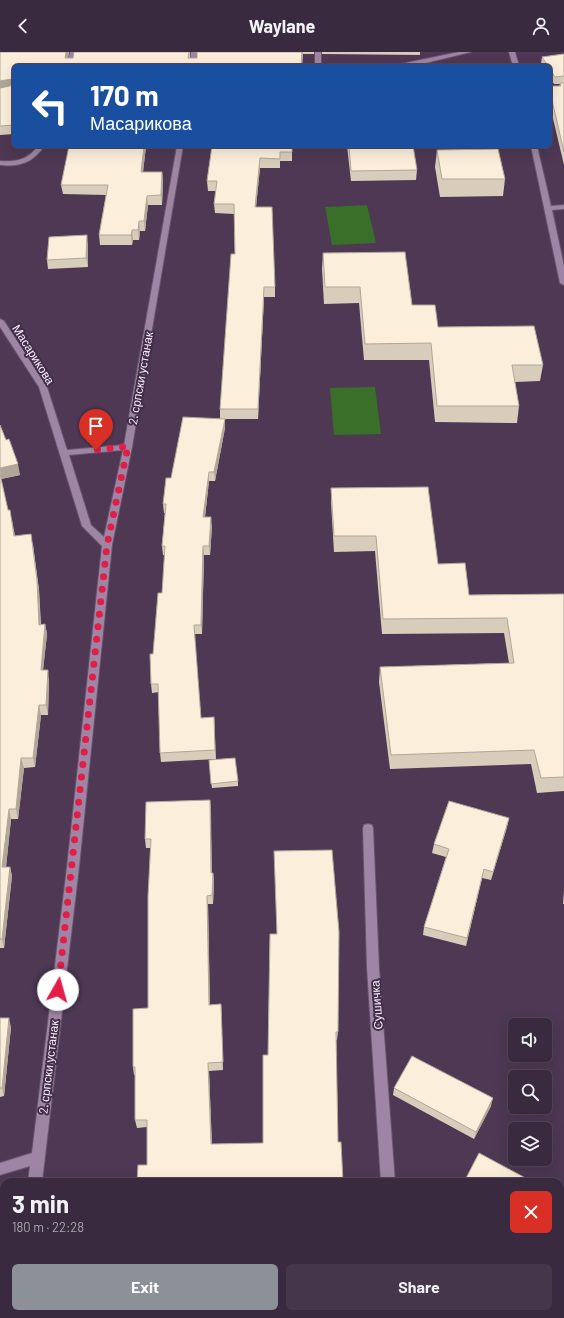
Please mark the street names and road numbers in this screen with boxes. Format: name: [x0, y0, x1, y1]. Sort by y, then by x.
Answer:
street label: Масарикова: [9, 322, 58, 387]
street label: 2. српски устанак: [125, 330, 156, 426]
street label: Сушичка: [367, 979, 386, 1030]
street label: 2. српски устанак: [35, 1019, 62, 1115]

